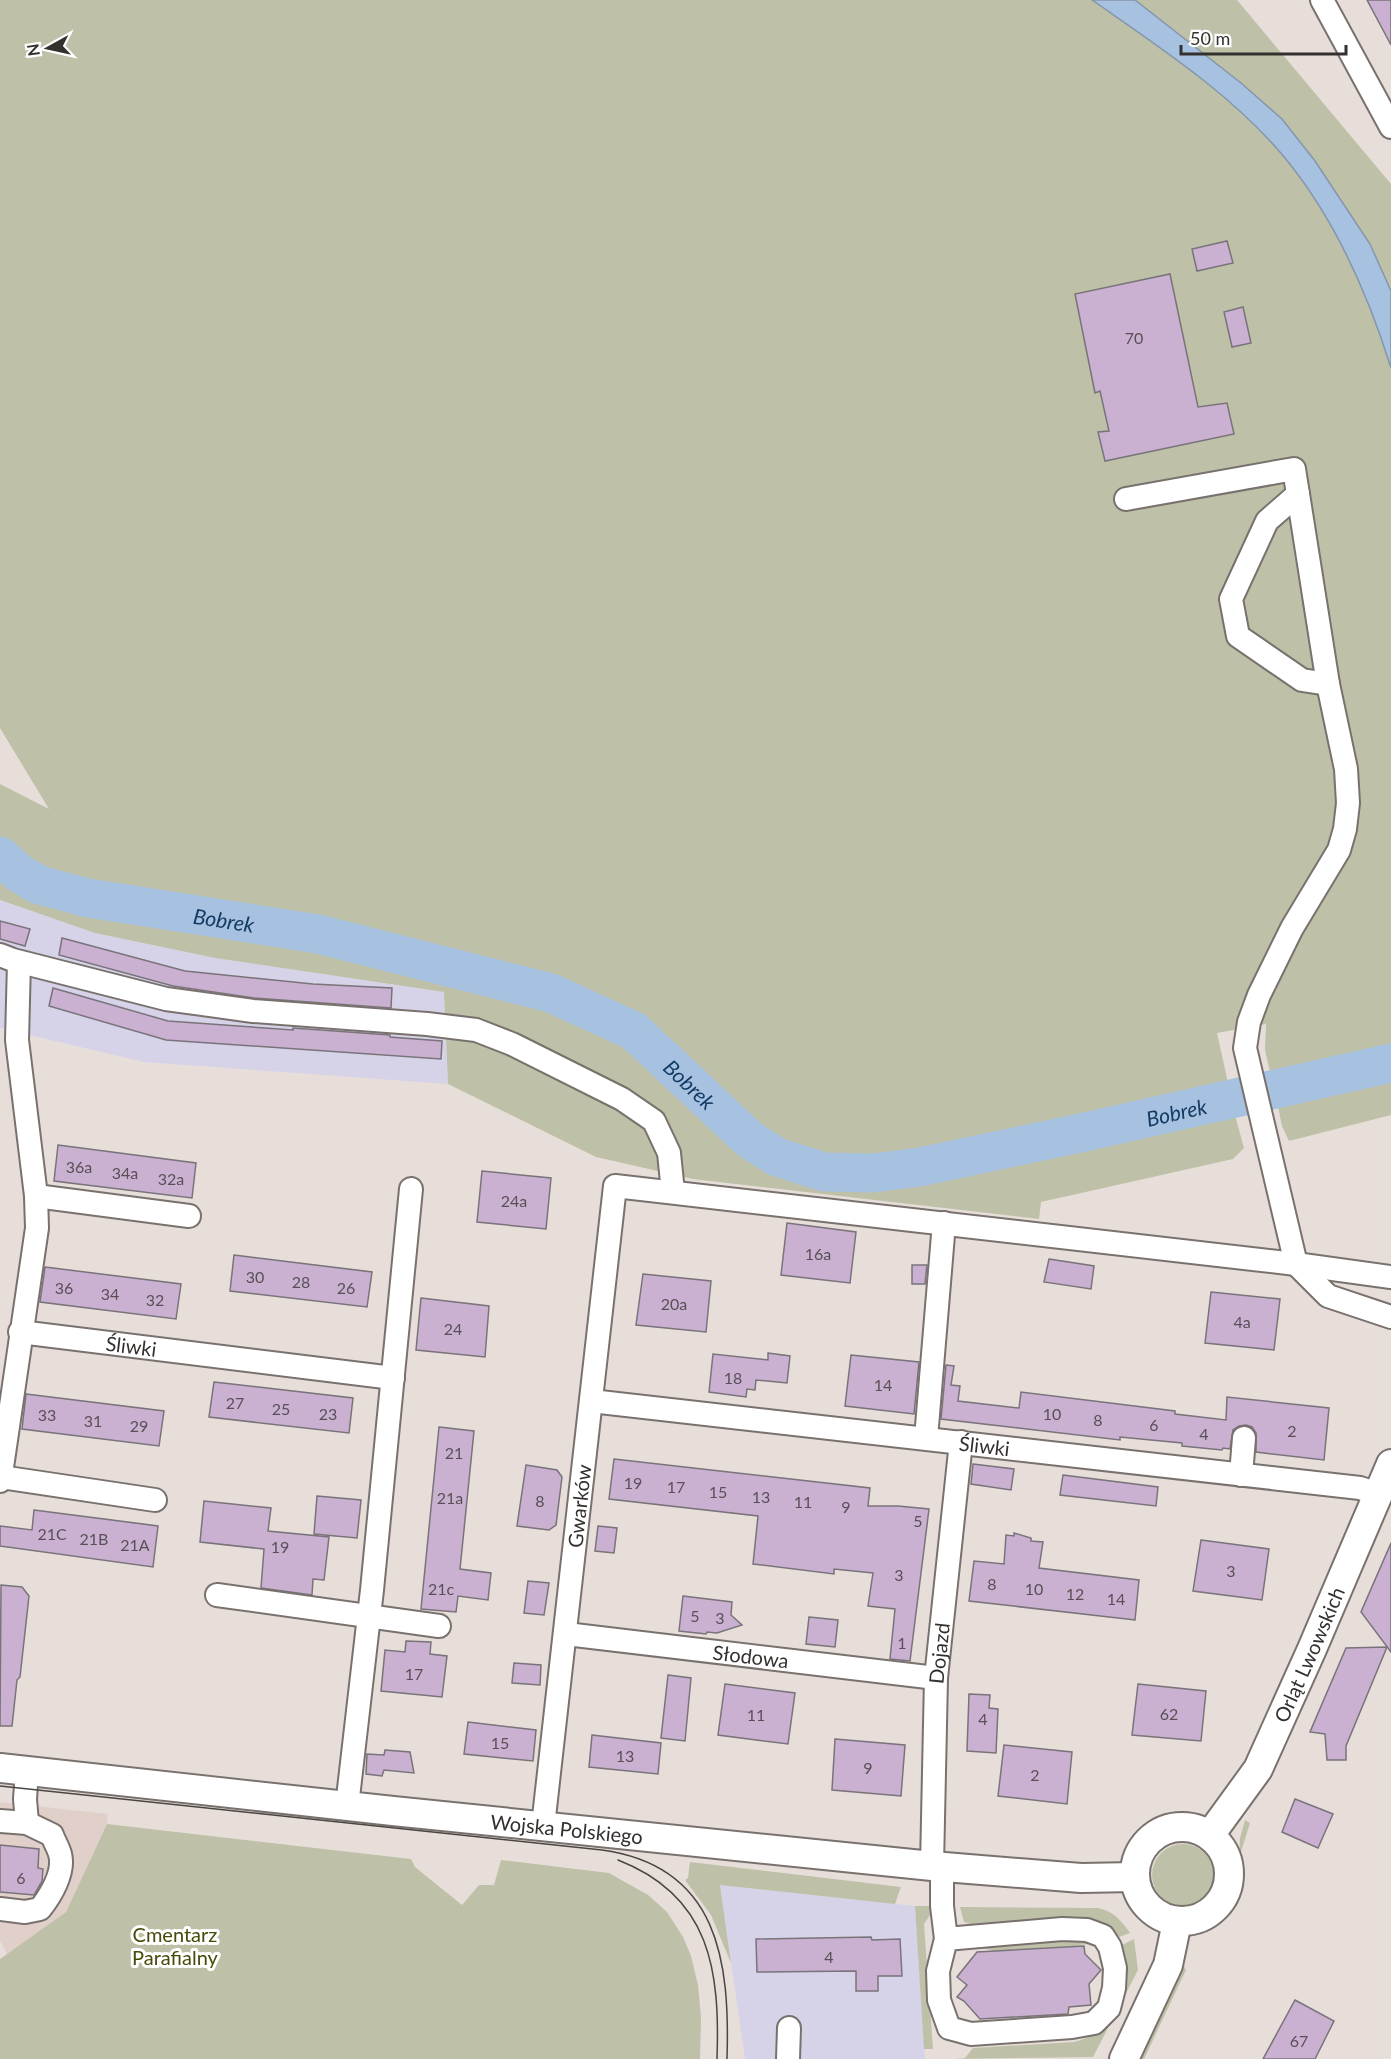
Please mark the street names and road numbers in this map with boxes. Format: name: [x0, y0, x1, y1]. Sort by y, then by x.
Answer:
street label: Śliwki: [104, 1331, 158, 1361]
street label: Śliwki: [958, 1431, 1011, 1460]
street label: Gwarków: [562, 1463, 596, 1549]
street label: Orląt Lwowskich: [1269, 1583, 1349, 1726]
street label: Dojazd: [923, 1621, 954, 1685]
street label: Słodowa: [711, 1640, 790, 1672]
street label: Wojska Polskiego: [489, 1809, 644, 1848]

